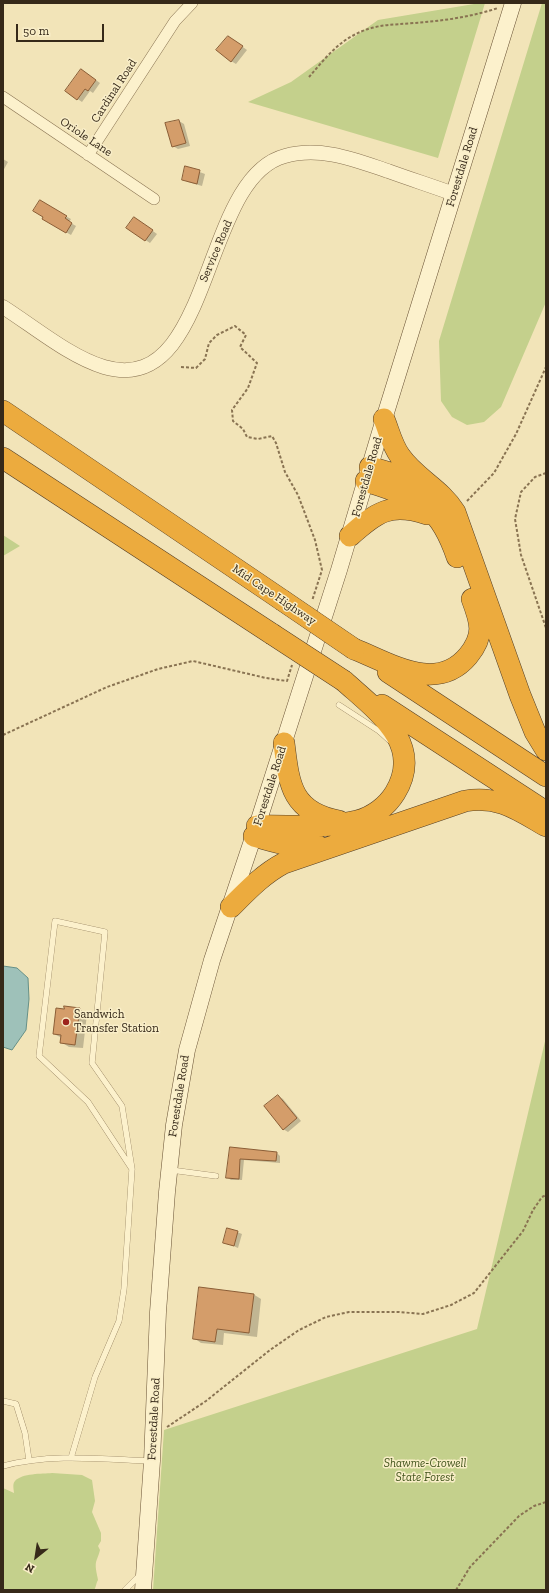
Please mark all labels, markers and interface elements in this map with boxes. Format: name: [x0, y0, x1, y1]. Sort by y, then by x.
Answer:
scale bar: [18, 16, 106, 42]
text: 50 m: [23, 24, 49, 38]
street label: Cardinal Road: [88, 56, 140, 126]
street label: Oriole Lane: [57, 114, 115, 160]
street label: Forestdale Road: [443, 125, 481, 209]
street label: Service Road: [196, 218, 236, 284]
street label: Forestdale Road: [349, 435, 385, 519]
street label: Mid Cape Highway: [229, 562, 319, 628]
street label: Forestdale Road: [250, 744, 290, 828]
place label: Sandwich Transfer Station: [74, 1008, 159, 1036]
marker: Sandwich Transfer Station: [61, 1017, 71, 1027]
street label: Forestdale Road: [165, 1054, 193, 1138]
street label: Forestdale Road: [145, 1377, 163, 1461]
park label: Shawme-Crowell State Forest: [384, 1457, 466, 1485]
north arrow: [16, 1537, 56, 1577]
text: N: [23, 1560, 37, 1576]

